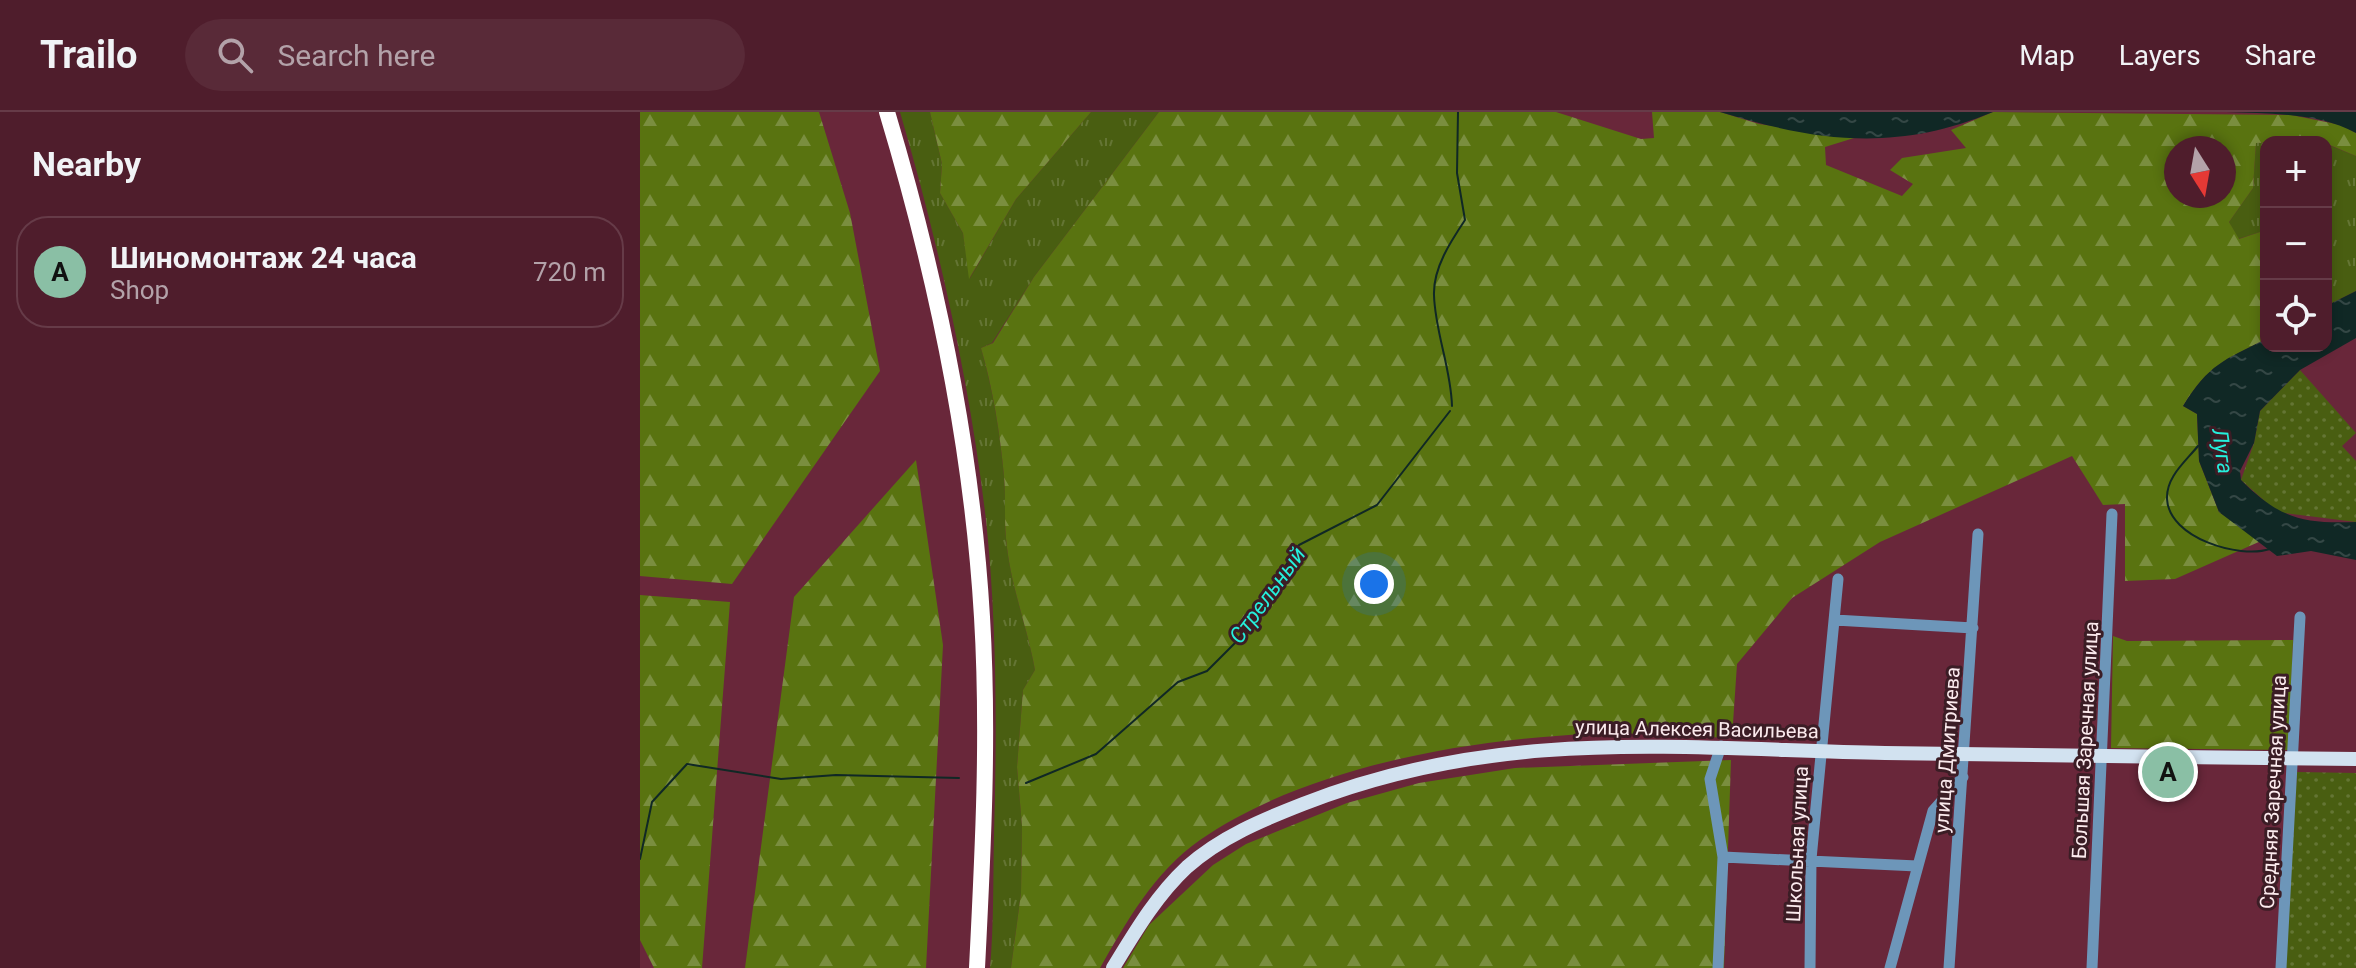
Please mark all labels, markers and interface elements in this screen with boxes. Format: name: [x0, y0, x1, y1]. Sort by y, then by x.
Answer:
search box: [185, 19, 745, 91]
text: Trailo: [40, 33, 137, 77]
icon: search: [213, 33, 257, 77]
text: Search here: [277, 38, 435, 73]
text: Map: [2019, 39, 2075, 72]
text: Layers: [2119, 39, 2201, 72]
text: Share: [2245, 39, 2316, 72]
north arrow: [2164, 136, 2236, 208]
map controls: [2260, 136, 2332, 352]
button: +: [2260, 136, 2332, 208]
text: Nearby: [32, 144, 141, 184]
button: −: [2260, 208, 2332, 280]
text: Шиномонтаж 24 часа: [110, 240, 417, 275]
text: A: [51, 257, 69, 287]
text: 720 m: [533, 257, 606, 287]
text: Shop: [110, 275, 169, 305]
button: locate: [2260, 280, 2332, 352]
water label: Луга: [2207, 426, 2238, 475]
water label: Стрельный: [1224, 542, 1311, 648]
your location: [1354, 564, 1394, 604]
street label: Большая Заречная улица: [2067, 621, 2103, 859]
street label: улица Дмитриева: [1929, 666, 1965, 834]
street label: Средняя Заречная улица: [2255, 674, 2291, 910]
street label: улица Алексея Васильева: [1575, 715, 1819, 743]
pin: A: [2142, 742, 2194, 802]
street label: Школьная улица: [1781, 765, 1813, 923]

